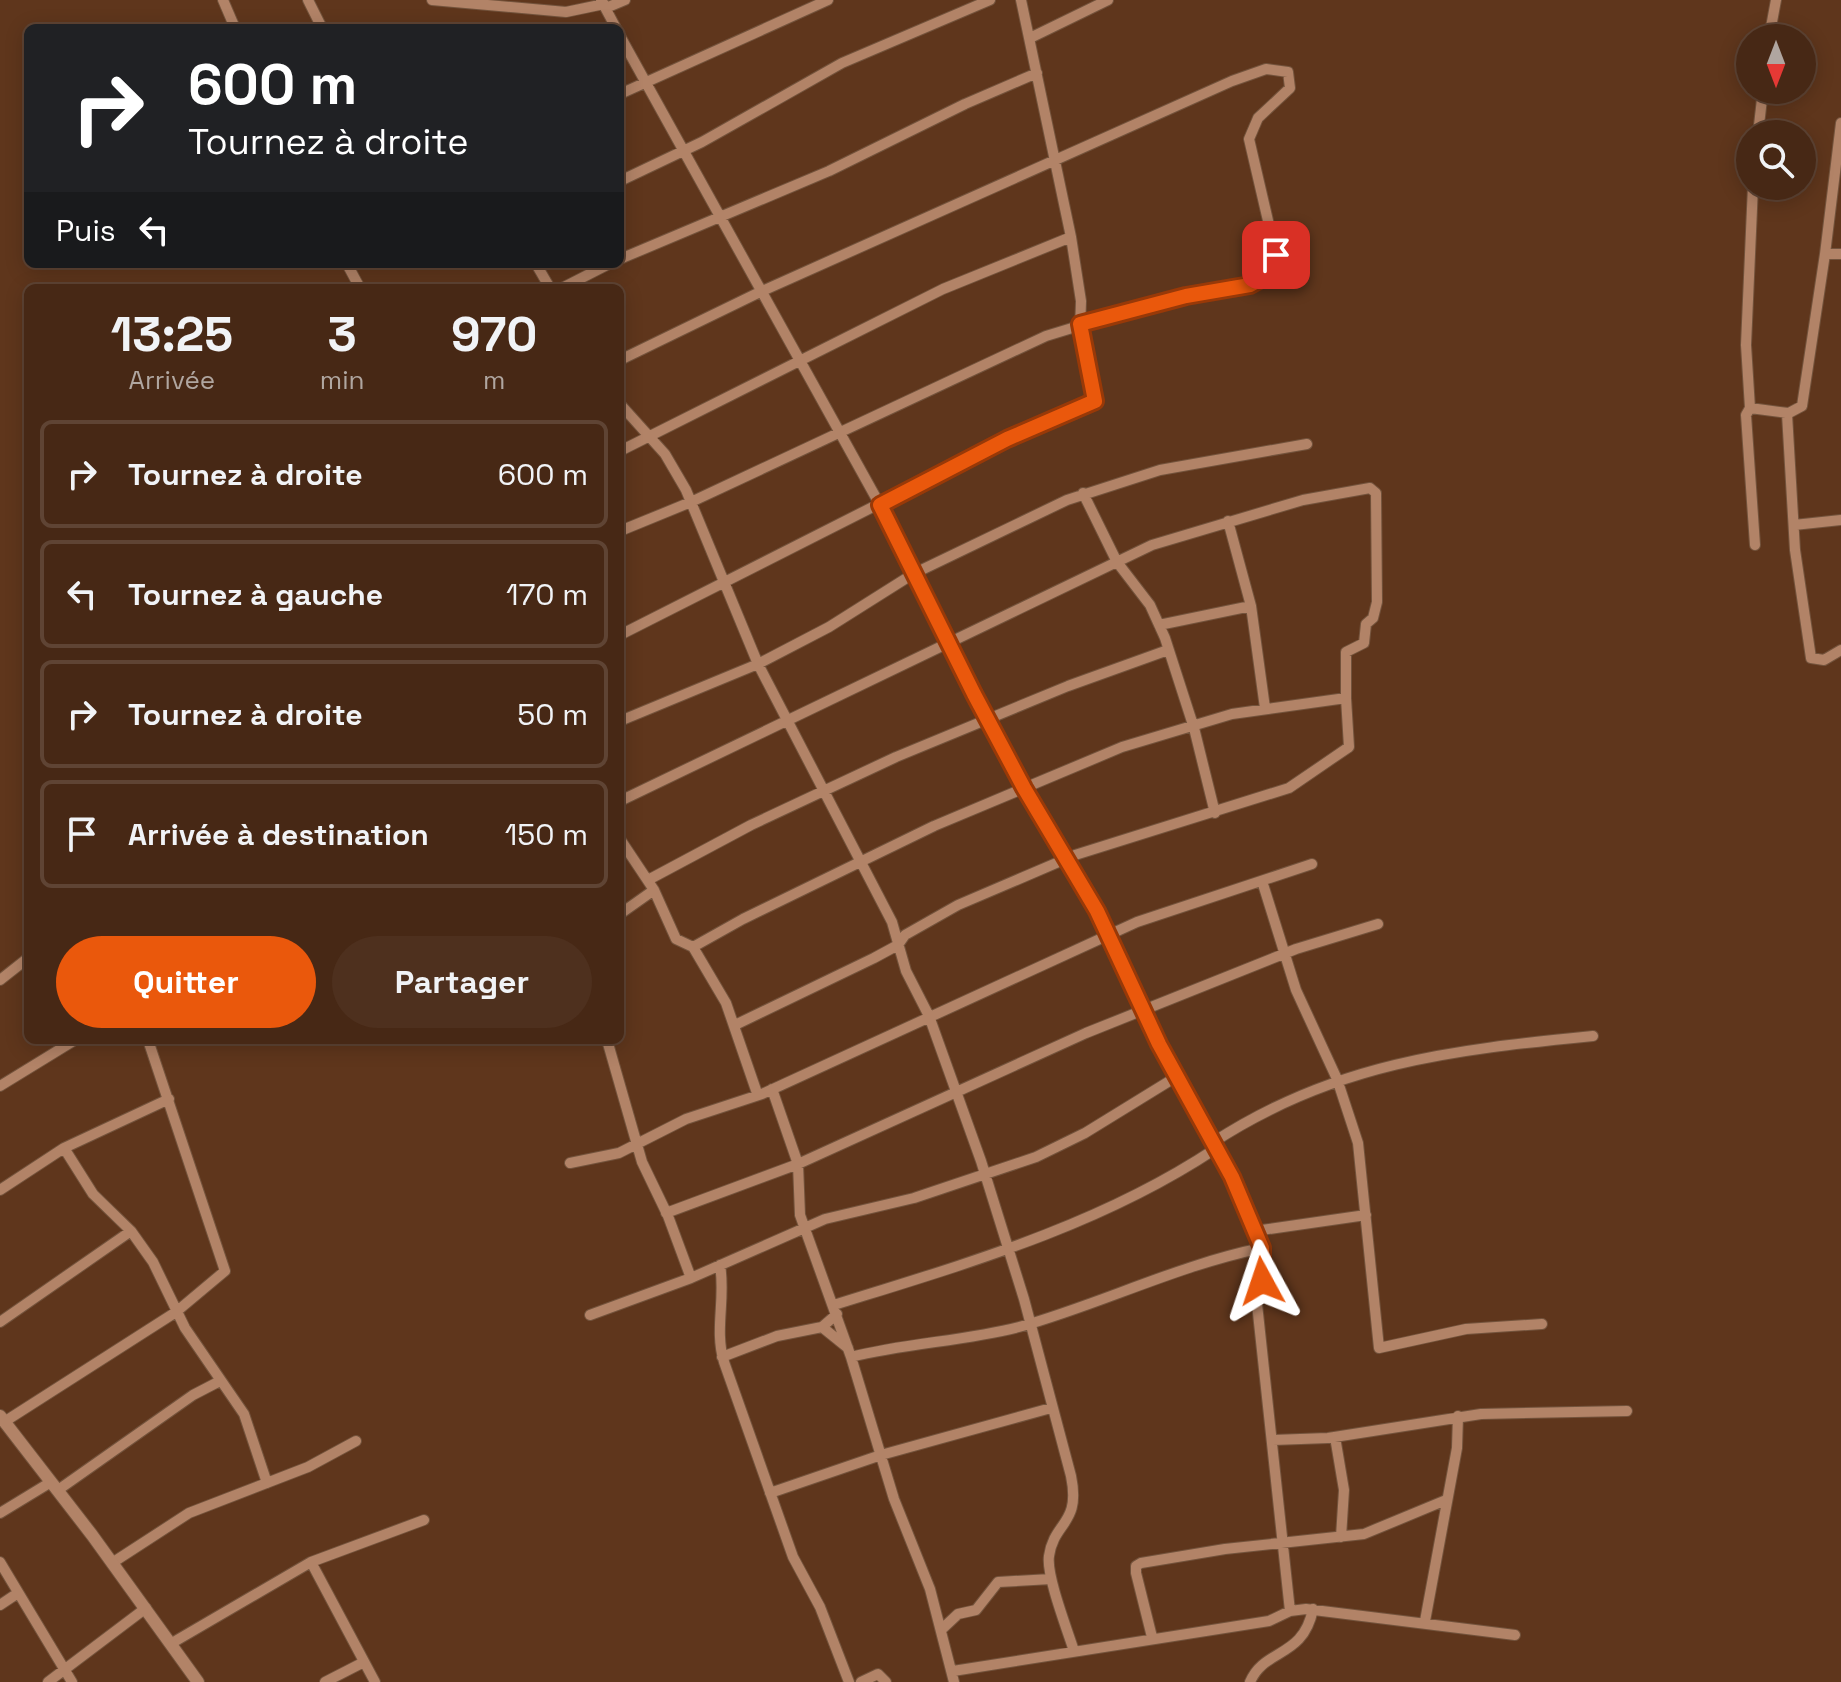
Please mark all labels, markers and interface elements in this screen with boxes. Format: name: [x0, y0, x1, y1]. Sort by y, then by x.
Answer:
north arrow: [1736, 24, 1816, 104]
map controls: [1736, 24, 1816, 200]
text: 600 m: [188, 49, 357, 120]
icon: right: [56, 56, 160, 160]
text: Tournez à droite: [188, 119, 469, 165]
button: search: [1736, 120, 1816, 200]
icon: left: [132, 208, 176, 252]
text: Puis: [56, 211, 116, 250]
pin: [1242, 221, 1310, 289]
icon: arrive: [1254, 233, 1298, 277]
text: 13:25: [111, 304, 233, 365]
text: 3: [328, 304, 357, 365]
text: 970: [451, 304, 537, 365]
text: Arrivée: [129, 363, 215, 397]
text: min: [320, 363, 364, 397]
text: m: [483, 363, 505, 397]
icon: right: [60, 452, 104, 496]
text: Tournez à droite: [128, 455, 362, 494]
text: 600 m: [498, 455, 588, 494]
icon: left: [60, 572, 104, 616]
text: Tournez à gauche: [128, 575, 383, 614]
text: 170 m: [506, 575, 588, 614]
icon: right: [60, 692, 104, 736]
text: Tournez à droite: [128, 695, 362, 734]
text: 50 m: [517, 695, 588, 734]
icon: arrive: [60, 812, 104, 856]
text: Arrivée à destination: [128, 815, 429, 854]
text: 150 m: [505, 815, 588, 854]
button: Quitter: [56, 936, 316, 1028]
button: Partager: [332, 936, 592, 1028]
position arrow: [1220, 1239, 1304, 1323]

